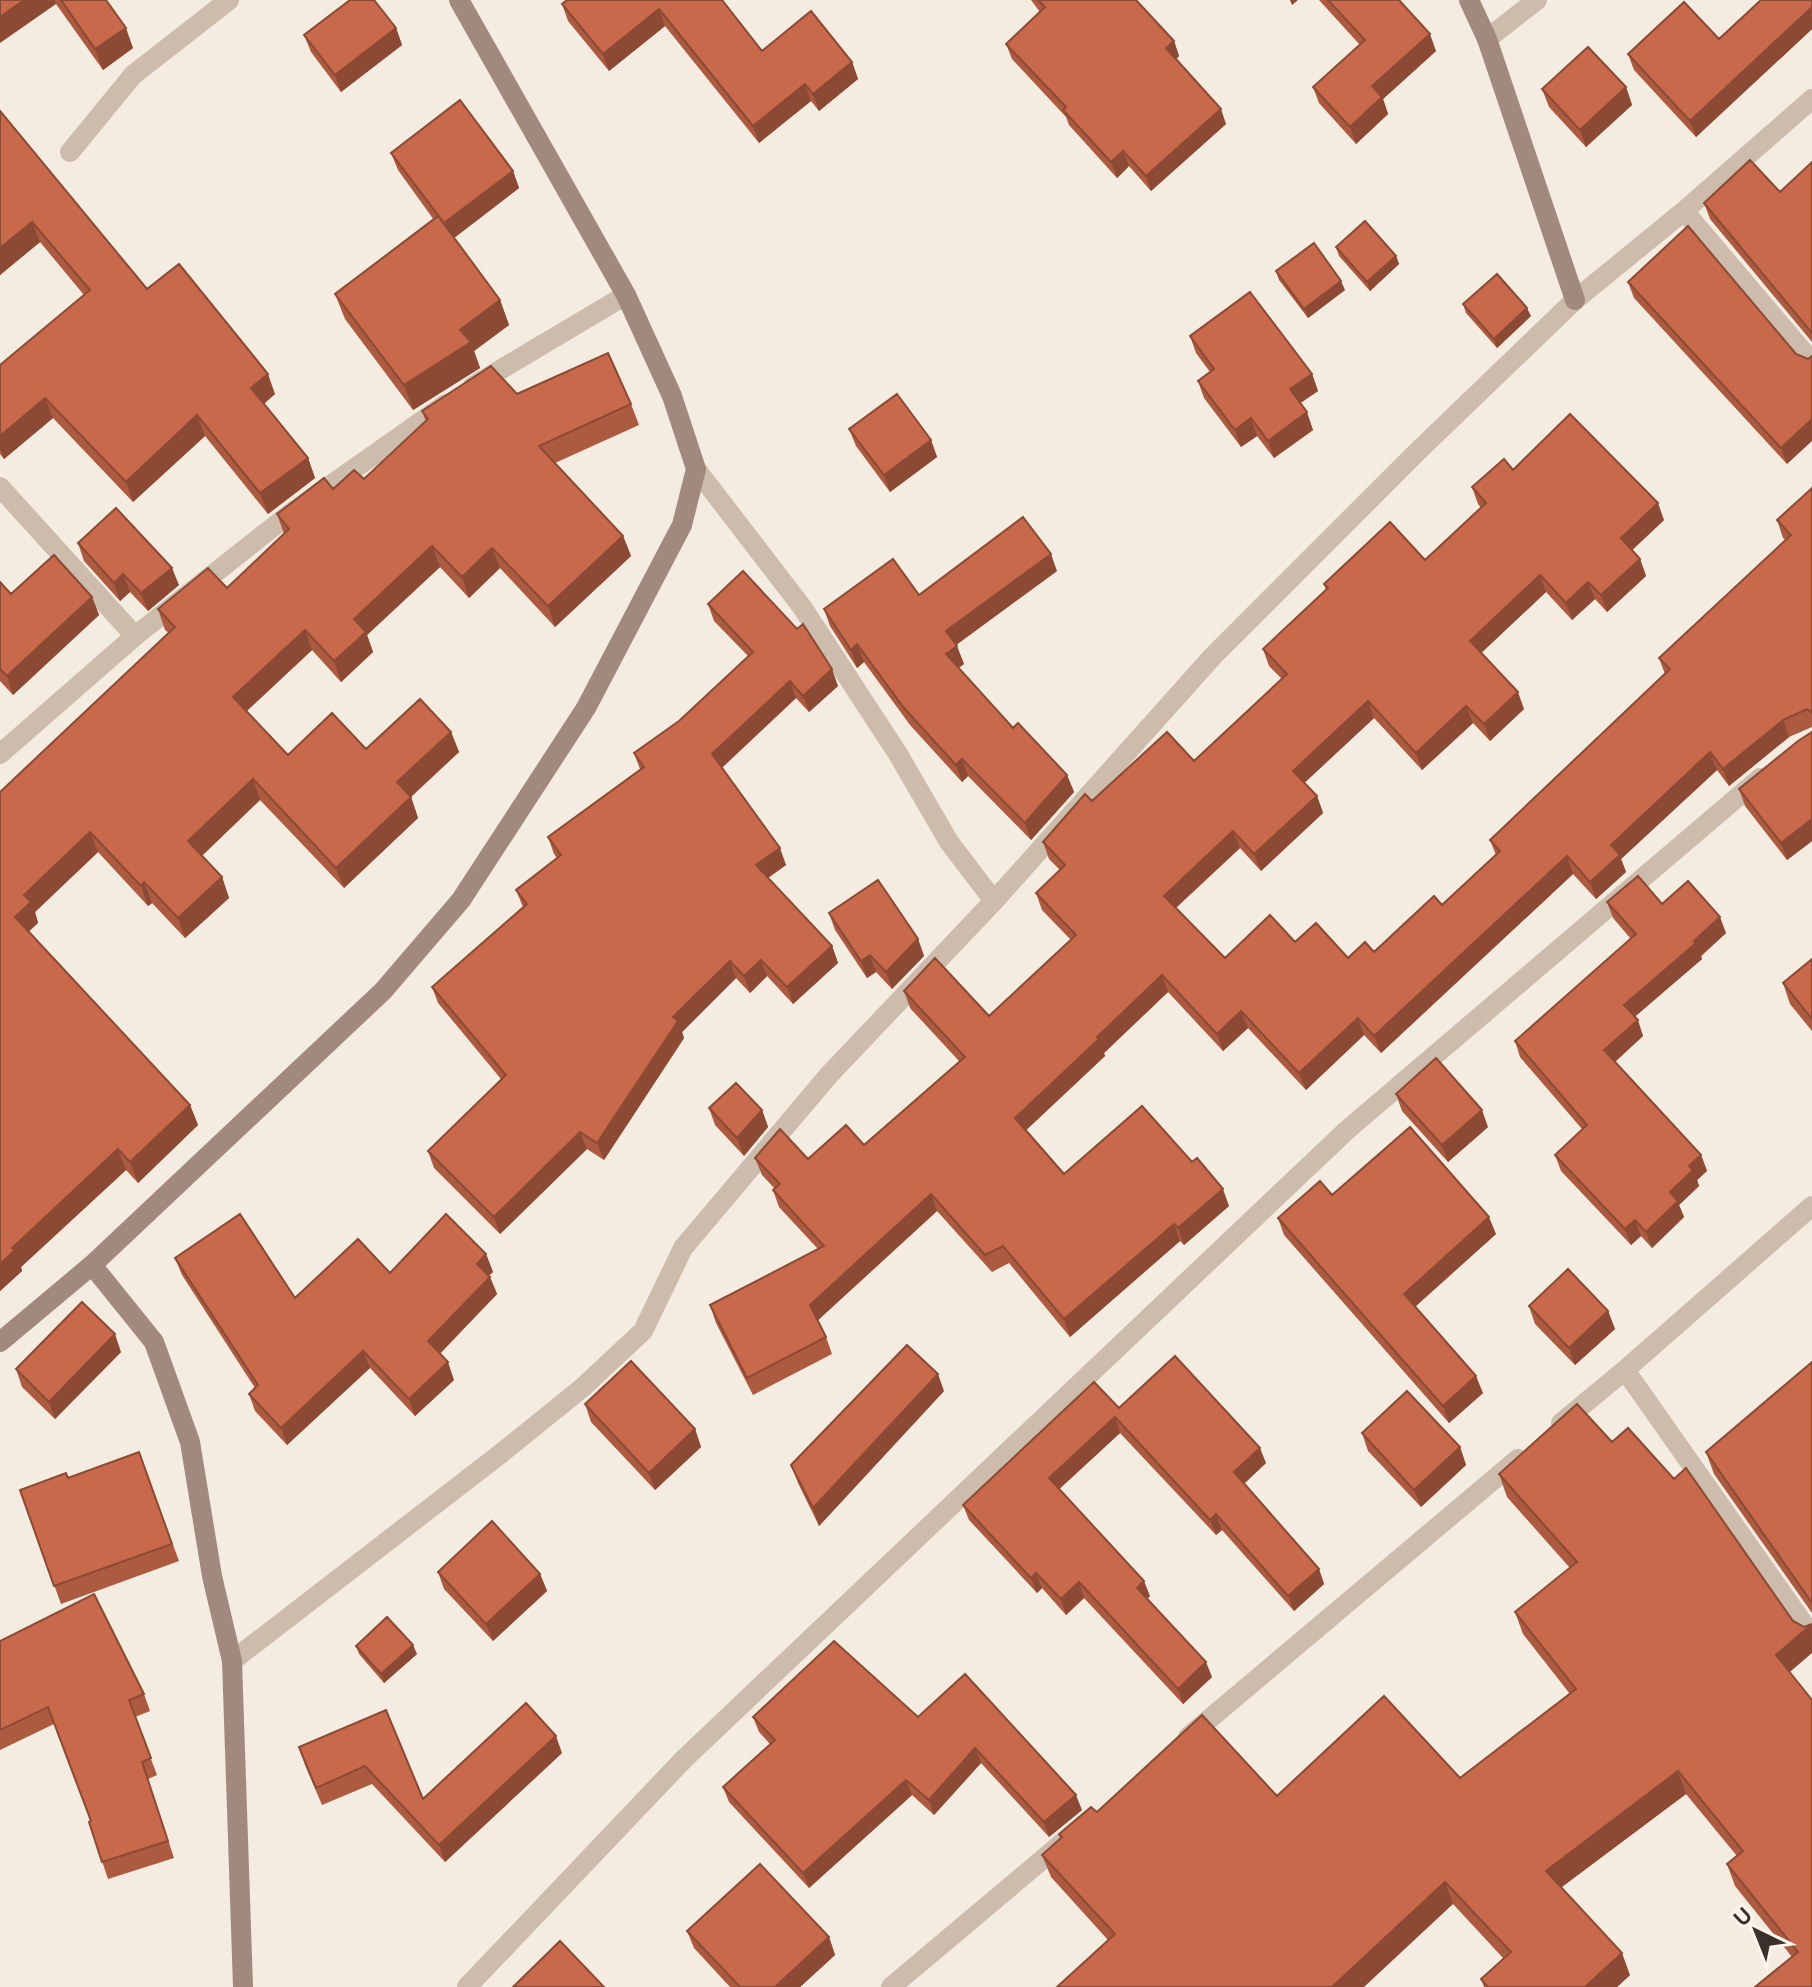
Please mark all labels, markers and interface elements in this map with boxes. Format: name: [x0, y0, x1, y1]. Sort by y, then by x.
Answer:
north arrow: [1716, 1891, 1796, 1971]
text: U: [1728, 1902, 1758, 1932]

